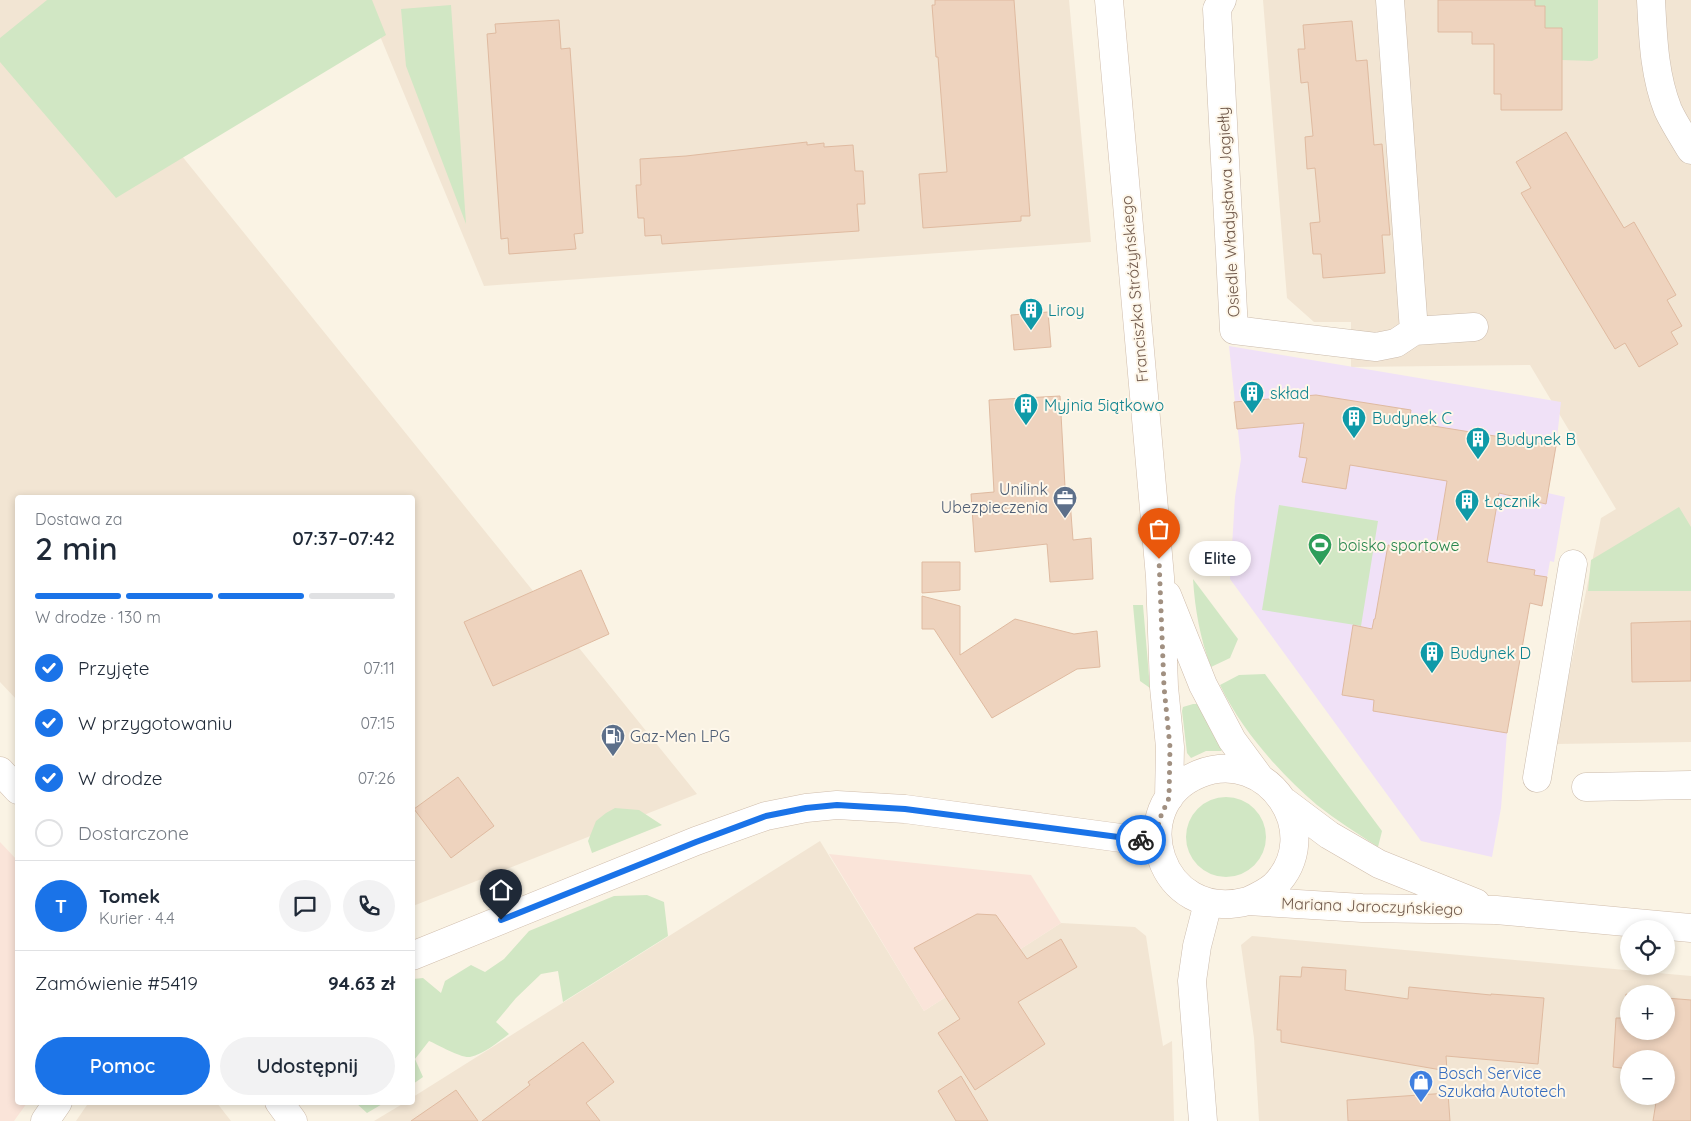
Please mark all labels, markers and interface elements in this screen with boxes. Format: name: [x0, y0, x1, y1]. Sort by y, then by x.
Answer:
street label: Osiedle Władysława Jagiełły: [1212, 106, 1244, 318]
street label: Franciszka Stróżyńskiego: [1116, 195, 1152, 383]
building icon: Liroy: [1018, 297, 1044, 331]
place label: Liroy: [1048, 300, 1085, 320]
building icon: skład: [1239, 380, 1265, 414]
place label: skład: [1270, 383, 1309, 403]
building icon: Myjnia 5iątkowo: [1013, 392, 1039, 426]
place label: Myjnia 5iątkowo: [1044, 395, 1164, 415]
building icon: Budynek C: [1341, 405, 1367, 439]
place label: Budynek C: [1372, 408, 1452, 428]
building icon: Budynek B: [1465, 426, 1491, 460]
place label: Budynek B: [1496, 429, 1576, 449]
place label: Unilink Ubezpieczenia: [941, 479, 1048, 517]
office icon: Unilink Ubezpieczenia: [1052, 485, 1078, 519]
building icon: Łącznik: [1454, 488, 1480, 522]
place label: Łącznik: [1484, 491, 1540, 511]
pin: [1138, 508, 1180, 559]
text: Dostawa za: [35, 509, 122, 529]
icon: bag: [1145, 515, 1173, 543]
text: 07:37–07:42: [292, 526, 395, 550]
text: 2 min: [35, 528, 118, 568]
sports icon: boisko sportowe: [1307, 532, 1333, 566]
place label: boisko sportowe: [1338, 535, 1460, 555]
callout: Elite: [1189, 542, 1252, 576]
text: Elite: [1204, 548, 1236, 568]
text: W drodze · 130 m: [35, 607, 161, 627]
building icon: Budynek D: [1419, 640, 1445, 674]
place label: Budynek D: [1450, 643, 1531, 663]
icon: check: [35, 654, 63, 682]
text: Przyjęte: [78, 656, 149, 680]
text: 07:11: [363, 658, 395, 678]
icon: check: [35, 709, 63, 737]
text: W przygotowaniu: [78, 711, 233, 735]
text: 07:15: [361, 713, 395, 733]
fuel station icon: Gaz-Men LPG: [600, 723, 626, 757]
place label: Gaz-Men LPG: [630, 726, 730, 746]
icon: check: [35, 764, 63, 792]
text: W drodze: [78, 766, 163, 790]
text: 07:26: [358, 768, 395, 788]
courier: [1116, 815, 1166, 865]
text: Dostarczone: [78, 821, 189, 845]
icon: bike: [1127, 826, 1155, 854]
pin: [480, 869, 522, 920]
icon: home: [487, 876, 515, 904]
button: chat: [279, 880, 331, 932]
button: phone: [343, 880, 395, 932]
text: Tomek: [99, 884, 160, 908]
street label: Mariana Jaroczyńskiego: [1281, 893, 1463, 919]
text: T: [55, 894, 67, 918]
text: Kurier · 4.4: [99, 908, 175, 928]
map controls: [1620, 920, 1675, 1105]
button: locate: [1620, 920, 1675, 975]
text: Zamówienie #5419: [35, 971, 198, 995]
text: 94.63 zł: [328, 971, 395, 995]
button: +: [1620, 985, 1675, 1040]
button: Pomoc: [35, 1037, 210, 1095]
button: Udostępnij: [220, 1037, 395, 1095]
button: −: [1620, 1050, 1675, 1105]
place label: Bosch Service Szukała Autotech: [1438, 1063, 1566, 1101]
shop icon: Bosch Service Szukała Autotech: [1408, 1069, 1434, 1103]

